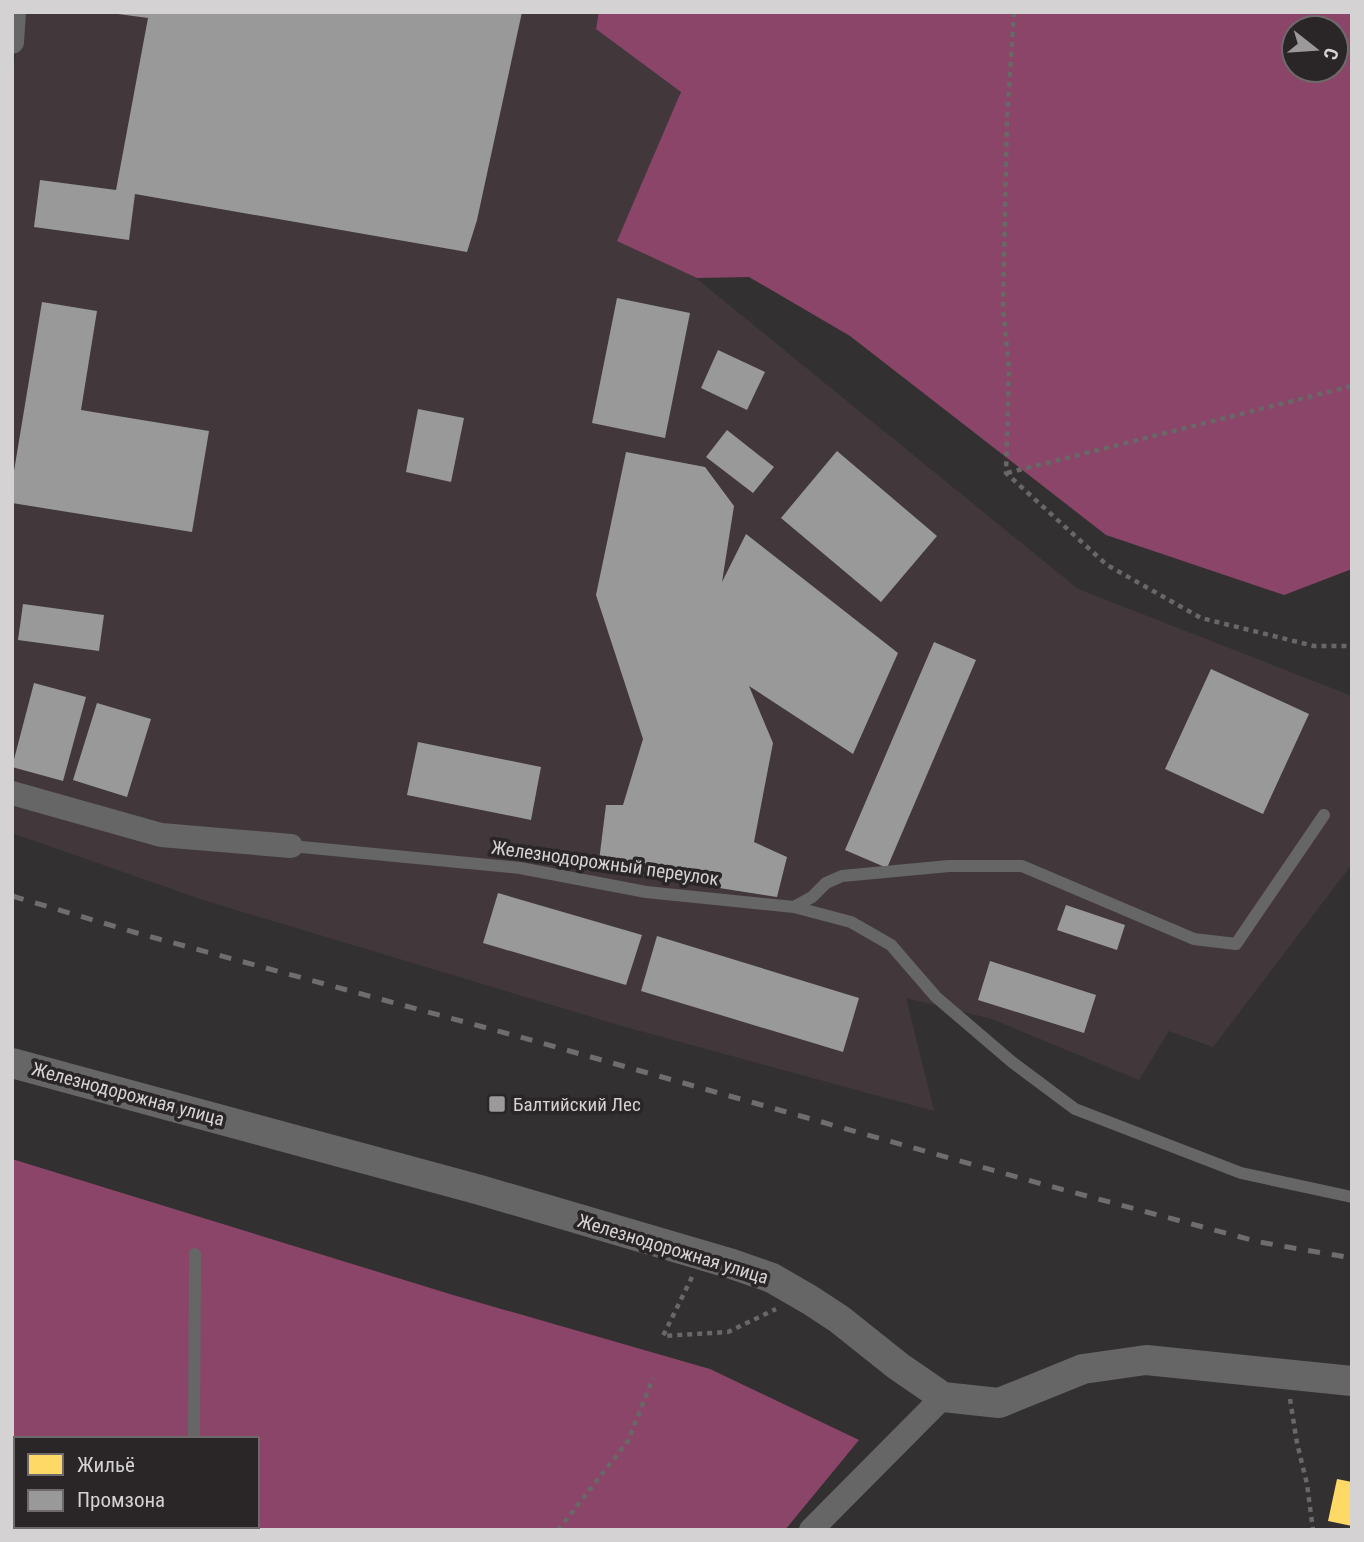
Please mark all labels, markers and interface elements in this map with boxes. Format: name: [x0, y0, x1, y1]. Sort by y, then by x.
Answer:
north arrow: [1280, 14, 1350, 84]
text: С: [1318, 45, 1343, 63]
street label: Железнодорожный переулок: [490, 836, 720, 890]
street label: Железнодорожная улица: [29, 1057, 227, 1131]
place label: Балтийский Лес: [513, 1093, 641, 1116]
marker: Балтийский Лес: [487, 1094, 507, 1114]
street label: Железнодорожная улица: [575, 1209, 771, 1289]
legend: [14, 1437, 259, 1528]
text: Жильё: [77, 1453, 135, 1477]
text: Промзона: [77, 1488, 165, 1512]

